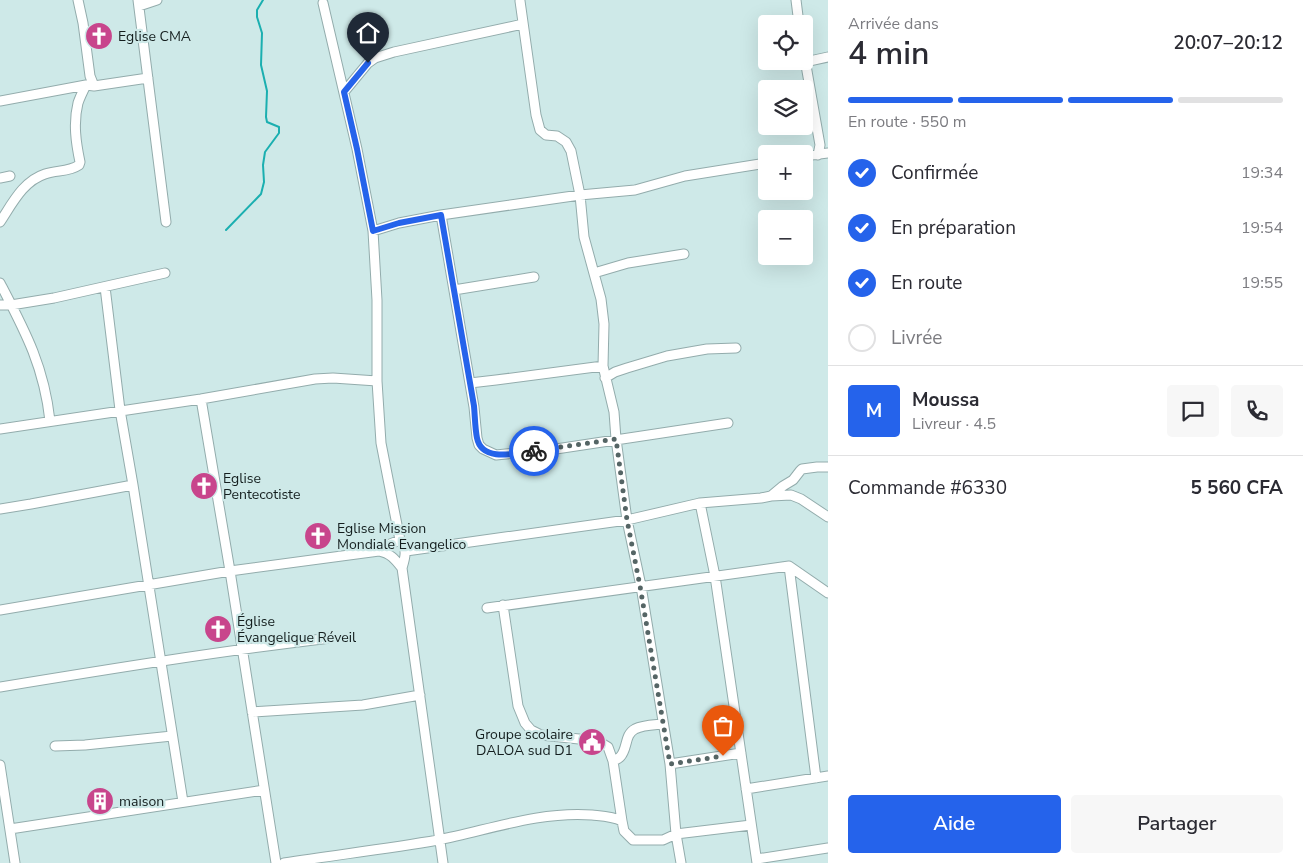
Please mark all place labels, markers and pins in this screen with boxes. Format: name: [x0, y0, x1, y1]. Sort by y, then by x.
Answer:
pin: [347, 12, 389, 63]
church icon: Eglise CMA: [84, 21, 114, 51]
place label: Eglise CMA: [118, 27, 191, 46]
place label: Eglise Pentecotiste: [223, 469, 300, 504]
church icon: Eglise Pentecotiste: [189, 471, 219, 501]
place label: Eglise Mission Mondiale Evangelico: [337, 519, 467, 554]
church icon: Eglise Mission Mondiale Evangelico: [303, 521, 333, 551]
place label: Église Évangelique Réveil: [237, 612, 357, 647]
church icon: Église Évangelique Réveil: [203, 614, 233, 644]
pin: [702, 705, 744, 756]
place label: Groupe scolaire DALOA sud D1: [475, 725, 573, 760]
public building icon: Groupe scolaire DALOA sud D1: [577, 727, 607, 757]
building icon: maison: [85, 786, 115, 816]
place label: maison: [119, 792, 164, 811]

